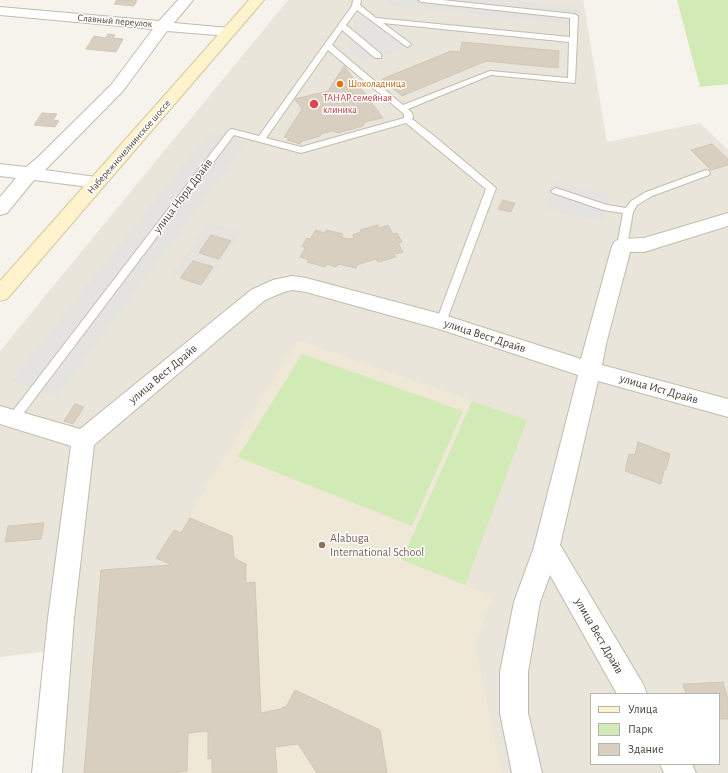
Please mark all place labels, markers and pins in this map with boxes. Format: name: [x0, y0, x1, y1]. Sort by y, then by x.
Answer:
place label: Шоколадница: [348, 78, 406, 90]
marker: Шоколадница: [335, 79, 345, 89]
place label: ТАНАР семейная клиника: [323, 92, 392, 116]
marker: ТАНАР семейная клиника: [308, 98, 320, 110]
place label: Alabuga International School: [330, 531, 424, 559]
marker: Alabuga International School: [317, 540, 327, 550]

